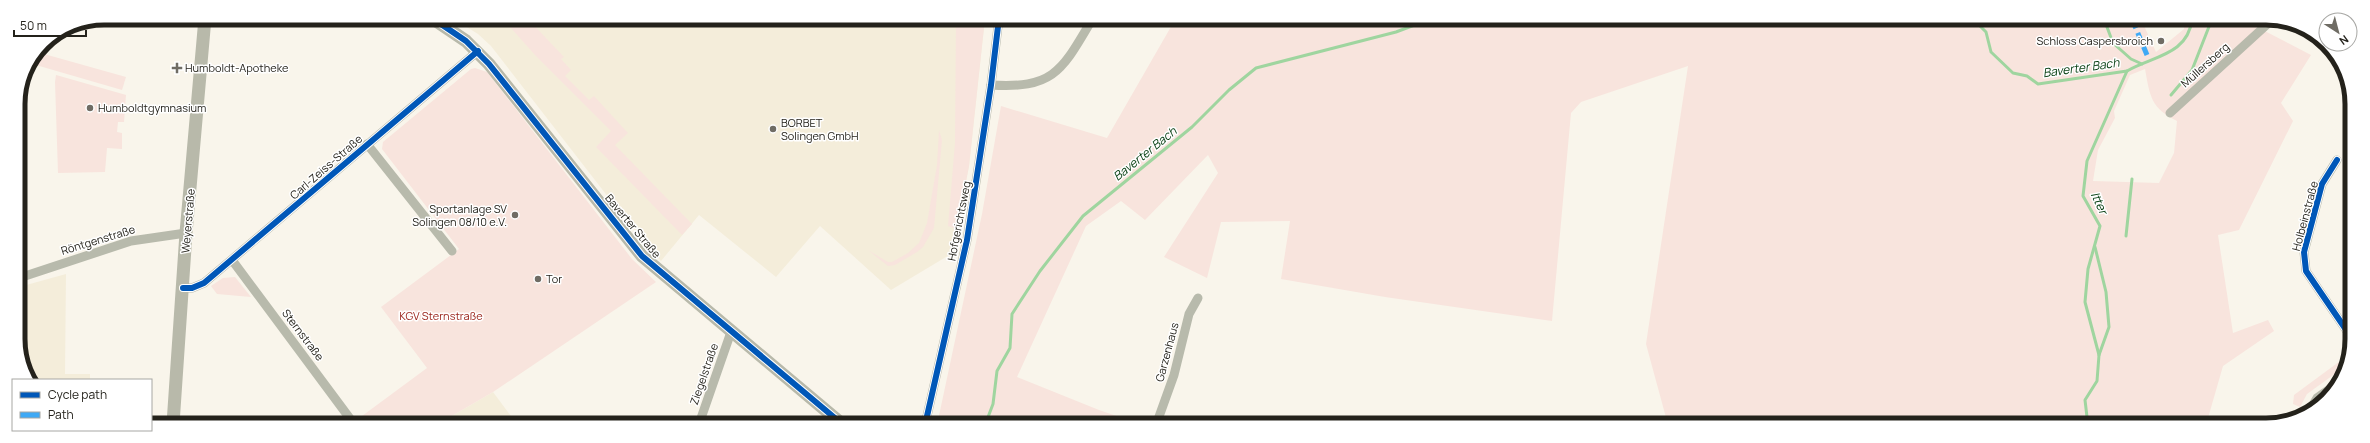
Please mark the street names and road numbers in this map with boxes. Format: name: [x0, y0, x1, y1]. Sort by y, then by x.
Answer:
street label: Müllersberg: [2177, 39, 2232, 90]
street label: Carl-Zeiss-Straße: [286, 131, 365, 202]
street label: Holbeinstraße: [2288, 179, 2321, 252]
street label: Hofgerichtsweg: [943, 180, 974, 262]
street label: Weyerstraße: [177, 187, 198, 254]
street label: Baverter Straße: [602, 191, 665, 261]
street label: Röntgenstraße: [59, 221, 137, 258]
street label: Sternstraße: [279, 306, 328, 364]
street label: Garzenhaus: [1151, 320, 1182, 383]
street label: Ziegelstraße: [686, 340, 721, 407]

